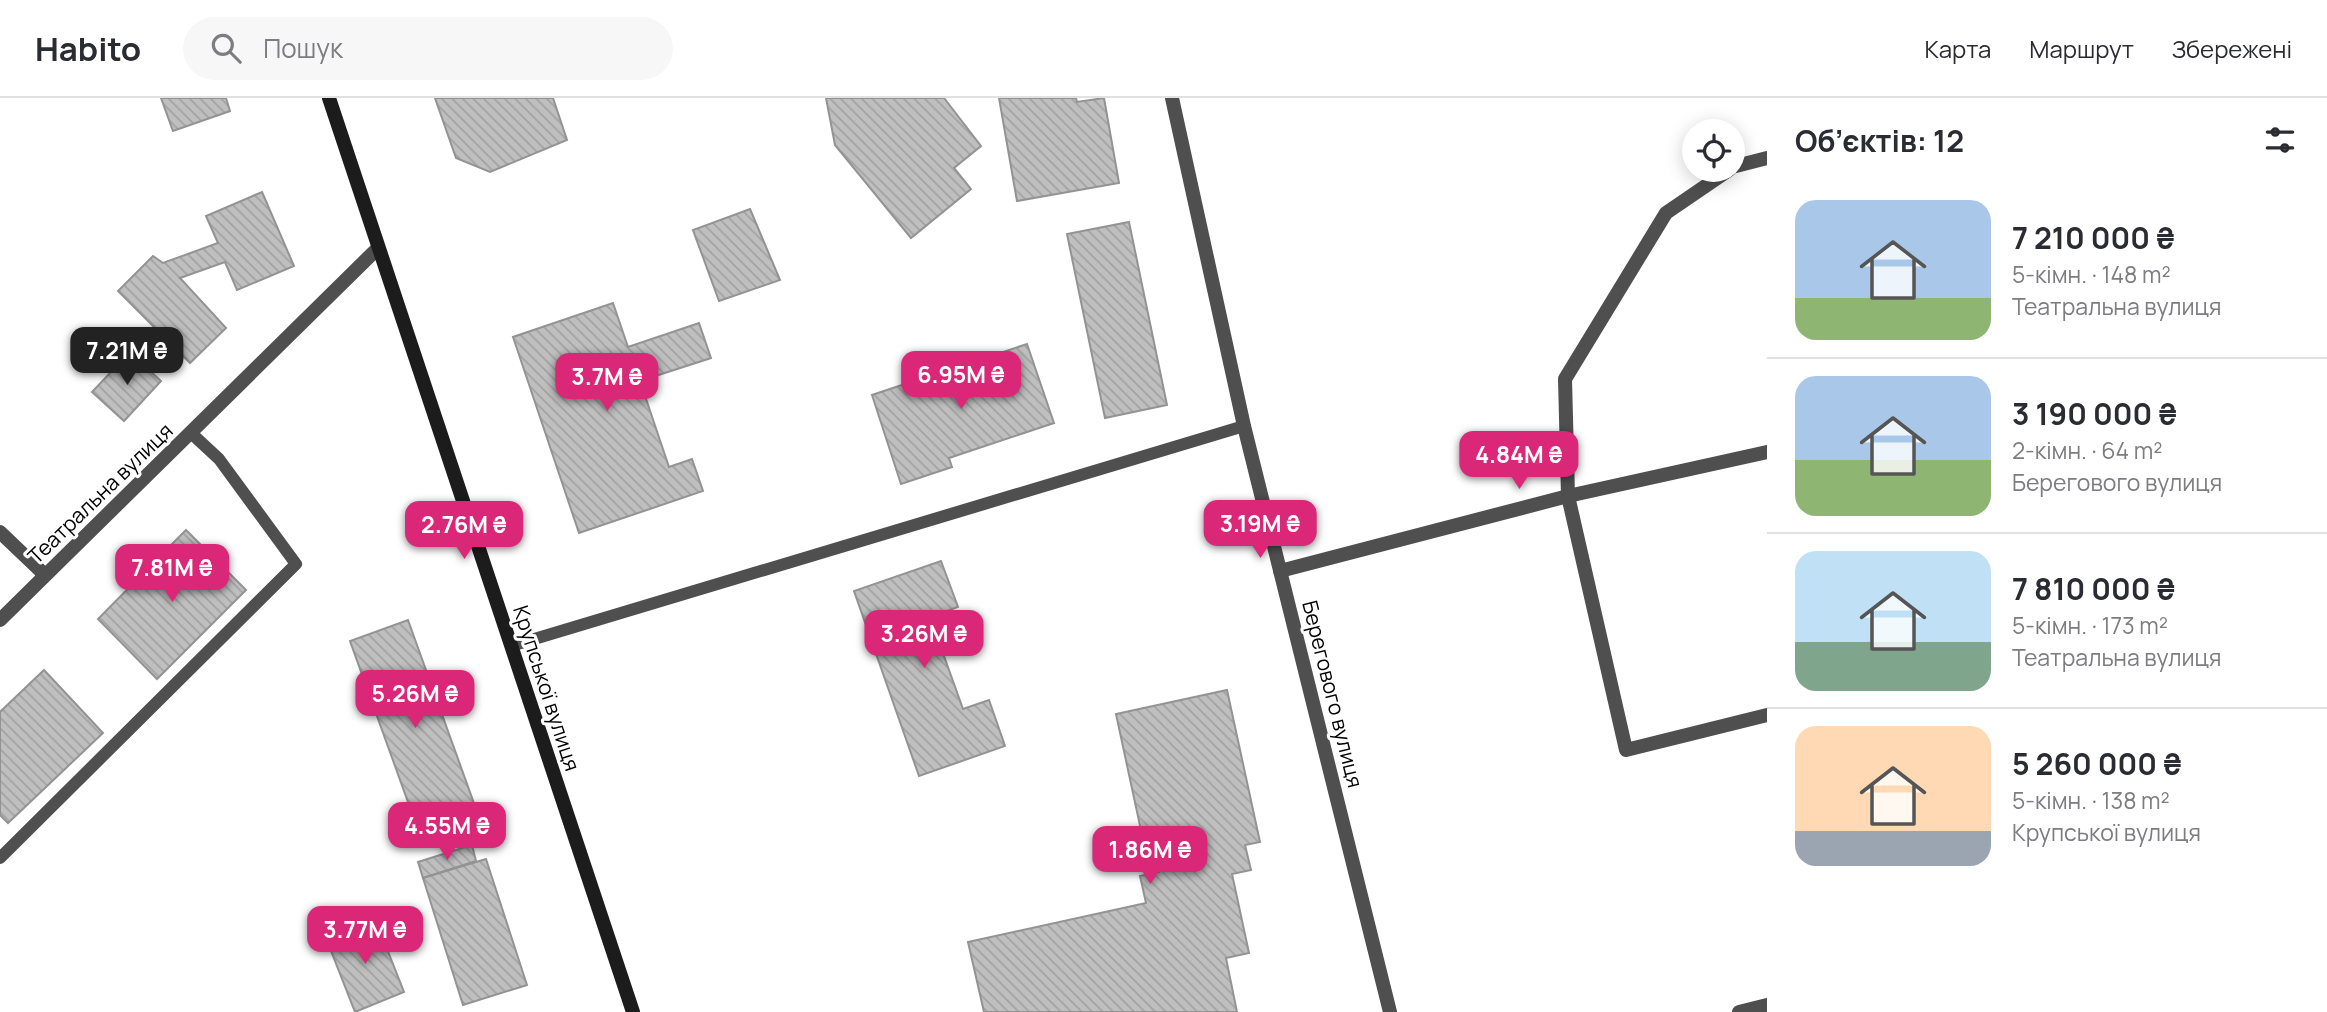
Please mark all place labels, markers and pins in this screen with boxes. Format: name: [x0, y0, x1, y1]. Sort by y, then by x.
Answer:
pin: 7.21M ₴: [62, 328, 192, 387]
pin: 6.95M ₴: [896, 352, 1026, 411]
pin: 3.7M ₴: [550, 354, 664, 413]
pin: 4.84M ₴: [1454, 432, 1584, 491]
pin: 3.19M ₴: [1195, 500, 1325, 560]
pin: 2.76M ₴: [399, 502, 529, 561]
pin: 7.81M ₴: [107, 545, 237, 604]
pin: 3.26M ₴: [859, 610, 989, 670]
pin: 5.26M ₴: [350, 670, 480, 730]
pin: 4.55M ₴: [382, 802, 512, 862]
pin: 1.86M ₴: [1085, 826, 1215, 886]
pin: 3.77M ₴: [300, 906, 430, 966]

